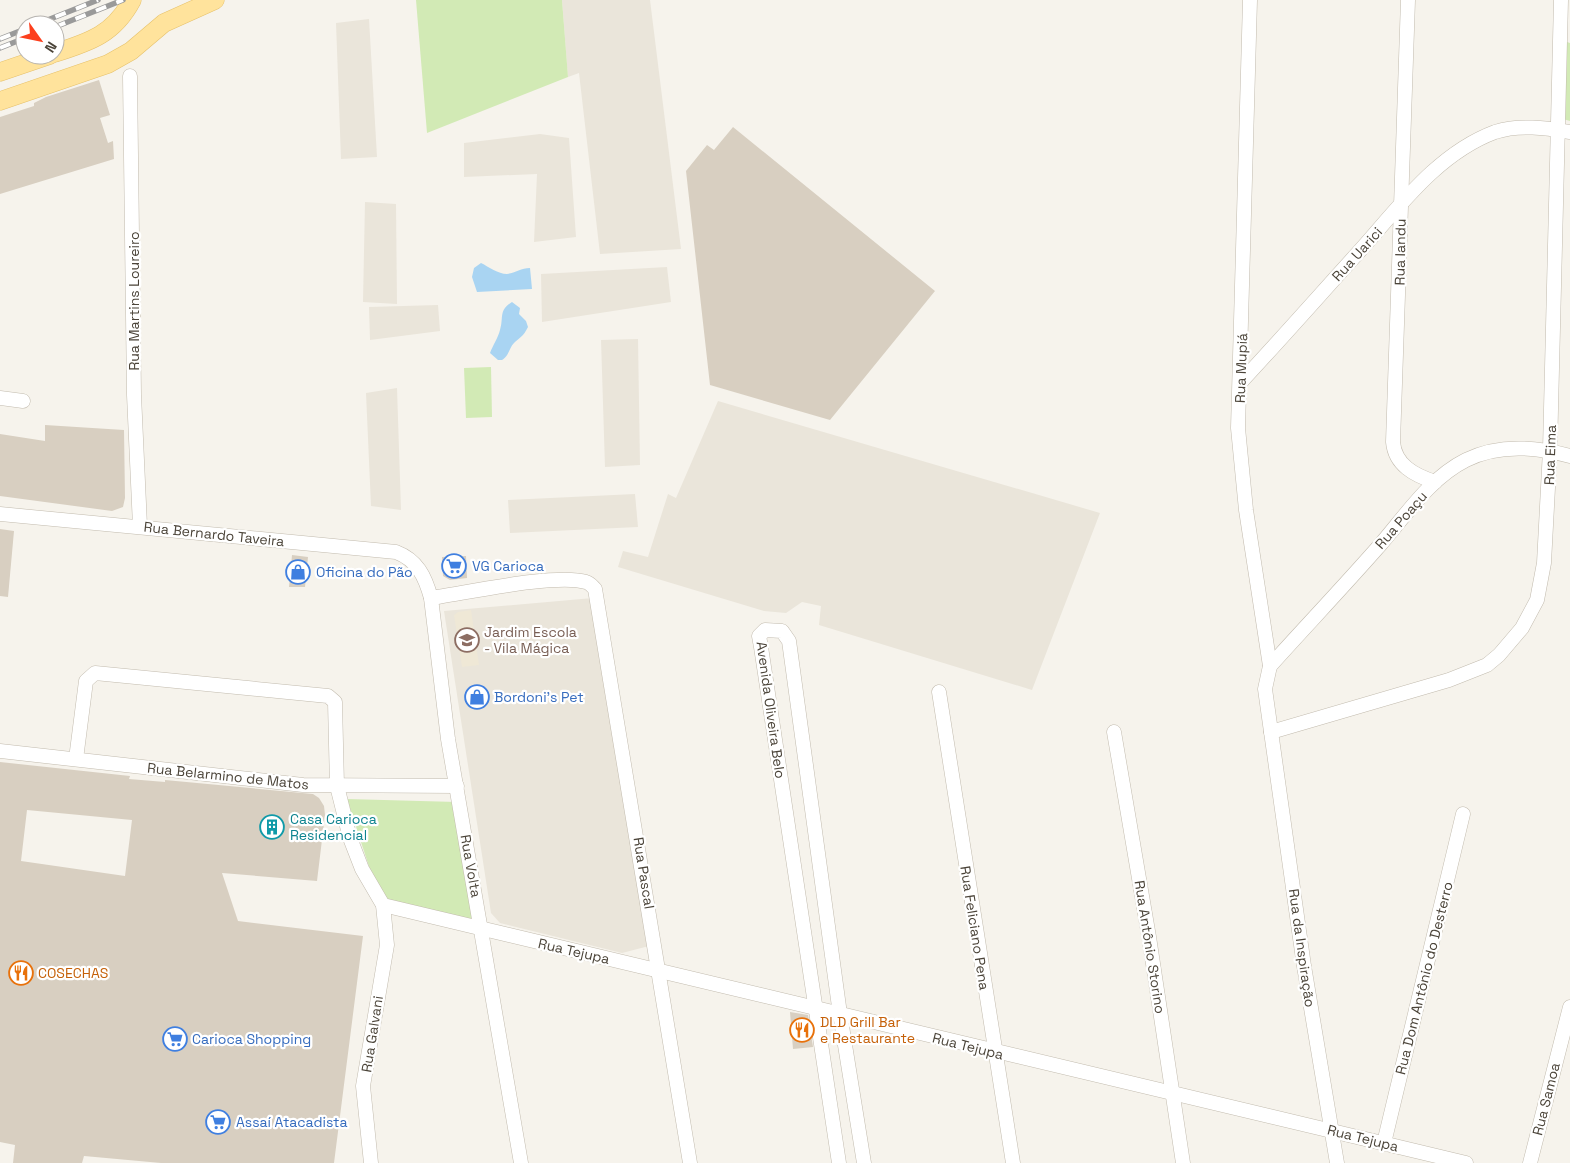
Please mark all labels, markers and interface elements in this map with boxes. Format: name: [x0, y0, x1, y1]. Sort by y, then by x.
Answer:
north arrow: [15, 15, 65, 65]
text: N: [41, 38, 61, 56]
street label: Rua Iandu: [1390, 219, 1410, 285]
street label: Rua Uarici: [1328, 223, 1386, 285]
street label: Rua Martins Loureiro: [125, 231, 143, 371]
street label: Rua Mupiá: [1231, 333, 1251, 403]
street label: Rua Eima: [1540, 424, 1560, 486]
street label: Rua Poaçu: [1371, 487, 1431, 553]
street label: Rua Bernardo Taveira: [143, 518, 285, 550]
supermarket icon: VG Carioca: [441, 553, 467, 579]
place label: VG Carioca: [472, 557, 544, 575]
shop icon: Oficina do Pão: [285, 559, 311, 585]
place label: Oficina do Pão: [316, 563, 413, 581]
place label: Jardim Escola - Vila Mágica: [484, 623, 577, 657]
school or university icon: Jardim Escola - Vila Mágica: [454, 627, 480, 653]
street label: Avenida Oliveira Belo: [752, 640, 790, 780]
shop icon: Bordoni's Pet: [464, 684, 490, 710]
place label: Bordoni's Pet: [494, 688, 584, 706]
street label: Rua Belarmino de Matos: [146, 759, 310, 793]
place label: Casa Carioca Residencial: [290, 810, 377, 844]
building icon: Casa Carioca Residencial: [259, 814, 285, 840]
street label: Rua Volta: [457, 833, 485, 899]
street label: Rua Pascal: [629, 836, 659, 910]
street label: Rua Feliciano Pena: [956, 865, 994, 991]
street label: Rua Antônio Storino: [1131, 879, 1169, 1015]
street label: Rua Dom Antônio do Desterro: [1391, 880, 1457, 1076]
street label: Rua da Inspiração: [1285, 888, 1319, 1008]
street label: Rua Tejupa: [536, 934, 612, 968]
restaurant icon: COSECHAS: [8, 960, 34, 986]
place label: COSECHAS: [38, 964, 108, 982]
street label: Rua Galvani: [357, 994, 387, 1074]
place label: DLD Grill Bar e Restaurante: [820, 1013, 915, 1047]
restaurant icon: DLD Grill Bar e Restaurante: [789, 1017, 815, 1043]
supermarket icon: Carioca Shopping: [162, 1026, 188, 1052]
street label: Rua Tejupa: [930, 1028, 1006, 1064]
place label: Carioca Shopping: [192, 1030, 311, 1048]
street label: Rua Samoa: [1528, 1061, 1564, 1137]
supermarket icon: Assaí Atacadista: [205, 1109, 231, 1135]
place label: Assaí Atacadista: [236, 1113, 348, 1131]
street label: Rua Tejupa: [1325, 1120, 1401, 1156]

